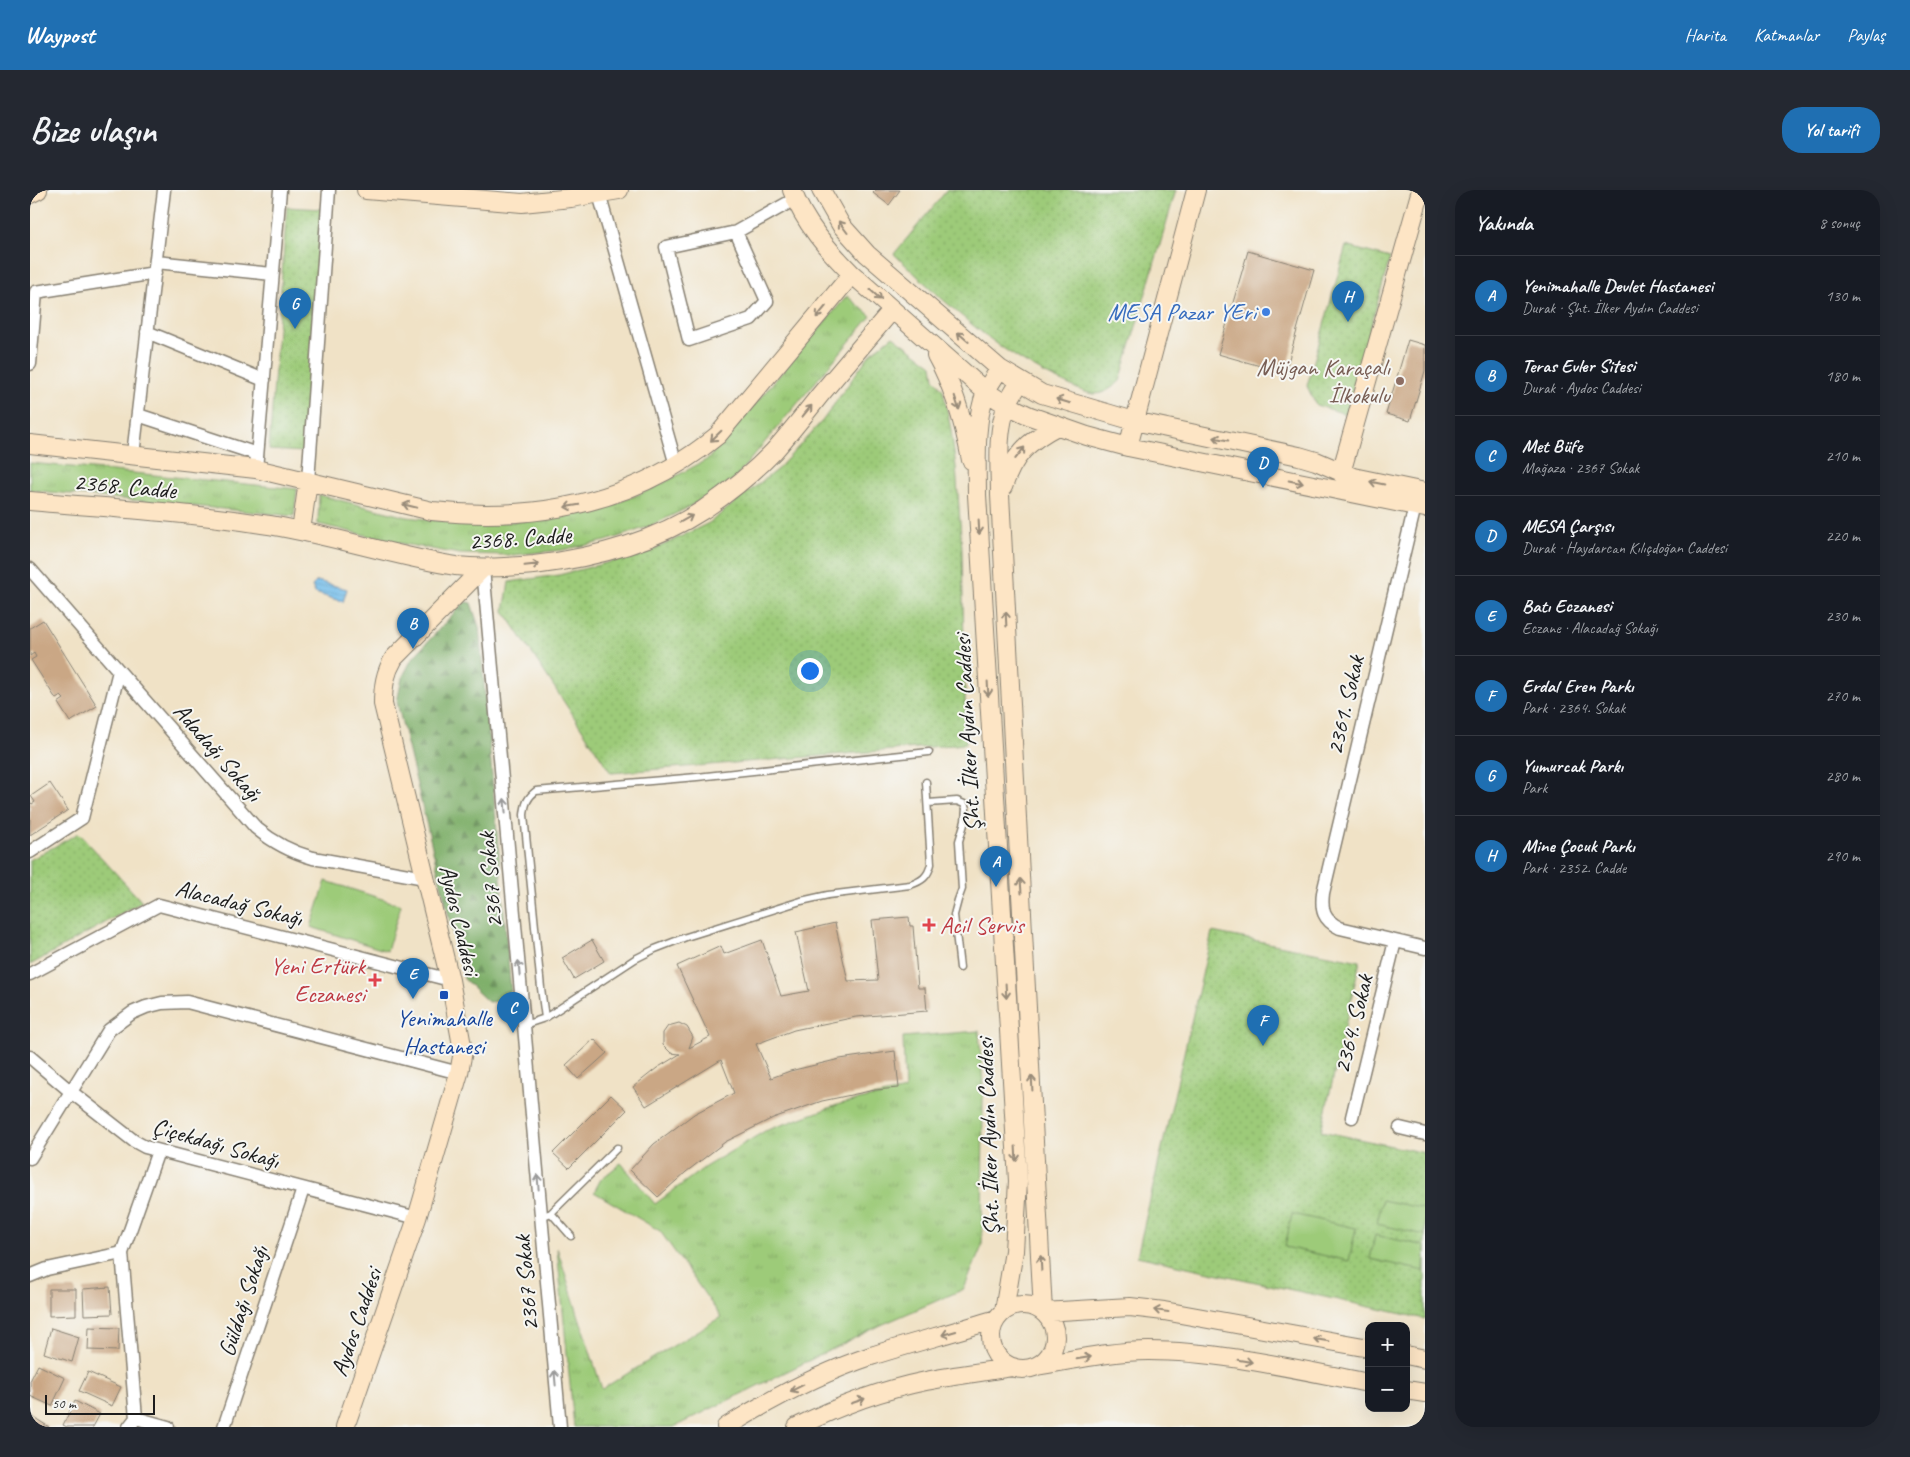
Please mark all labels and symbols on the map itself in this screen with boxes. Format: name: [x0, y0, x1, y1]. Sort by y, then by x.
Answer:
one-way arrow: [838, 221, 849, 234]
pin: H: [1332, 281, 1364, 322]
pin: G: [279, 288, 311, 329]
one-way arrow: [869, 290, 882, 301]
place label: MESA Pazar YEri: [1108, 297, 1260, 327]
one-way arrow: [815, 305, 826, 318]
marker: MESA Pazar YEri: [1260, 306, 1272, 318]
one-way arrow: [956, 331, 969, 342]
place label: Müjgan Karaçalı İlkokulu: [1256, 352, 1392, 410]
marker: Müjgan Karaçalı İlkokulu: [1394, 375, 1406, 387]
one-way arrow: [953, 395, 962, 411]
one-way arrow: [1056, 396, 1072, 406]
one-way arrow: [801, 405, 812, 418]
one-way arrow: [710, 430, 722, 442]
one-way arrow: [1214, 434, 1230, 443]
one-way arrow: [1015, 447, 1026, 460]
pin: D: [1247, 447, 1279, 488]
street label: 2368. Cadde: [73, 467, 179, 506]
one-way arrow: [1287, 477, 1303, 487]
one-way arrow: [1370, 477, 1386, 487]
one-way arrow: [403, 501, 419, 510]
one-way arrow: [564, 502, 580, 512]
one-way arrow: [679, 514, 694, 524]
one-way arrow: [974, 518, 984, 535]
street label: 2368. Cadde: [468, 519, 574, 557]
one-way arrow: [524, 560, 540, 570]
pin: B: [397, 608, 429, 649]
one-way arrow: [1002, 611, 1011, 627]
street label: Şht. İlker Aydın Caddesi: [947, 630, 987, 832]
street label: 2361. Sokak: [1319, 650, 1371, 757]
your location: [797, 658, 823, 684]
one-way arrow: [983, 681, 992, 697]
street label: Adadağı Sokağı: [167, 696, 270, 809]
one-way arrow: [500, 798, 509, 814]
street label: 2367 Sokak: [471, 829, 509, 929]
pin: A: [980, 846, 1012, 887]
street label: Aydos Caddesi: [433, 862, 488, 980]
street label: Alacadağ Sokağı: [173, 873, 307, 934]
one-way arrow: [1017, 878, 1026, 894]
place label: Acil Servis: [940, 910, 1025, 940]
marker: Acil Servis: [922, 918, 936, 932]
place label: Yeni Ertürk Eczanesi: [270, 951, 369, 1009]
pin: E: [397, 958, 429, 999]
one-way arrow: [514, 960, 524, 976]
street label: 2364. Sokak: [1326, 969, 1380, 1077]
marker: Yeni Ertürk Eczanesi: [369, 974, 381, 986]
one-way arrow: [1002, 983, 1011, 999]
marker: Yenimahalle Hastanesi: [438, 989, 450, 1001]
pin: C: [497, 992, 529, 1033]
place label: Yenimahalle Hastanesi: [396, 1003, 494, 1061]
pin: F: [1247, 1005, 1279, 1046]
street label: Şht. İlker Aydın Caddesi: [969, 1034, 1006, 1236]
one-way arrow: [1028, 1076, 1037, 1092]
street label: Çiçekdağı Sokağı: [149, 1111, 284, 1176]
one-way arrow: [1011, 1145, 1021, 1161]
one-way arrow: [533, 1174, 543, 1190]
street label: 2367 Sokak: [507, 1232, 545, 1332]
street label: Güldağı Sokağı: [211, 1240, 275, 1360]
one-way arrow: [1036, 1255, 1046, 1272]
street label: Aydos Caddesi: [324, 1262, 389, 1380]
one-way arrow: [1153, 1306, 1169, 1316]
one-way arrow: [942, 1329, 958, 1339]
one-way arrow: [1313, 1334, 1329, 1344]
one-way arrow: [1075, 1353, 1091, 1363]
one-way arrow: [1237, 1356, 1253, 1366]
one-way arrow: [551, 1371, 560, 1387]
one-way arrow: [790, 1384, 805, 1393]
scale bar: [45, 1392, 155, 1415]
one-way arrow: [850, 1396, 865, 1405]

